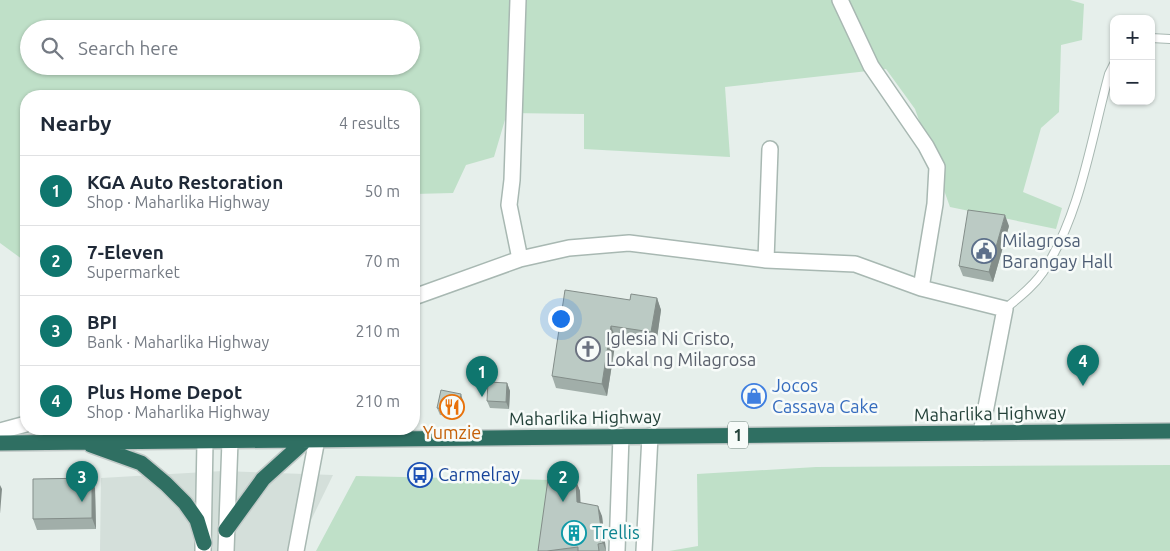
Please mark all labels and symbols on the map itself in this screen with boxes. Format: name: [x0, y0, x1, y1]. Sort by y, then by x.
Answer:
place label: Milagrosa Barangay Hall: [1002, 230, 1113, 271]
public building icon: Milagrosa Barangay Hall: [971, 238, 997, 264]
your location: [548, 306, 574, 332]
place label: Iglesia Ni Cristo, Lokal ng Milagrosa: [606, 328, 756, 369]
church icon: Iglesia Ni Cristo, Lokal ng Milagrosa: [575, 336, 601, 362]
pin: 4: [1067, 345, 1099, 386]
pin: 1: [466, 356, 498, 397]
place label: Jocos Cassava Cake: [772, 375, 878, 416]
shop icon: Jocos Cassava Cake: [741, 383, 767, 409]
restaurant icon: Yumzie: [439, 394, 465, 420]
street label: Maharlika Highway: [914, 402, 1067, 424]
street label: Maharlika Highway: [509, 406, 662, 428]
place label: Yumzie: [423, 422, 481, 442]
road number: 1: [728, 422, 748, 448]
pin: 3: [66, 461, 98, 502]
pin: 2: [547, 461, 579, 502]
bus stop icon: Carmelray: [407, 462, 433, 488]
place label: Carmelray: [438, 464, 520, 484]
building icon: Trellis: [561, 520, 587, 546]
place label: Trellis: [592, 522, 640, 542]

